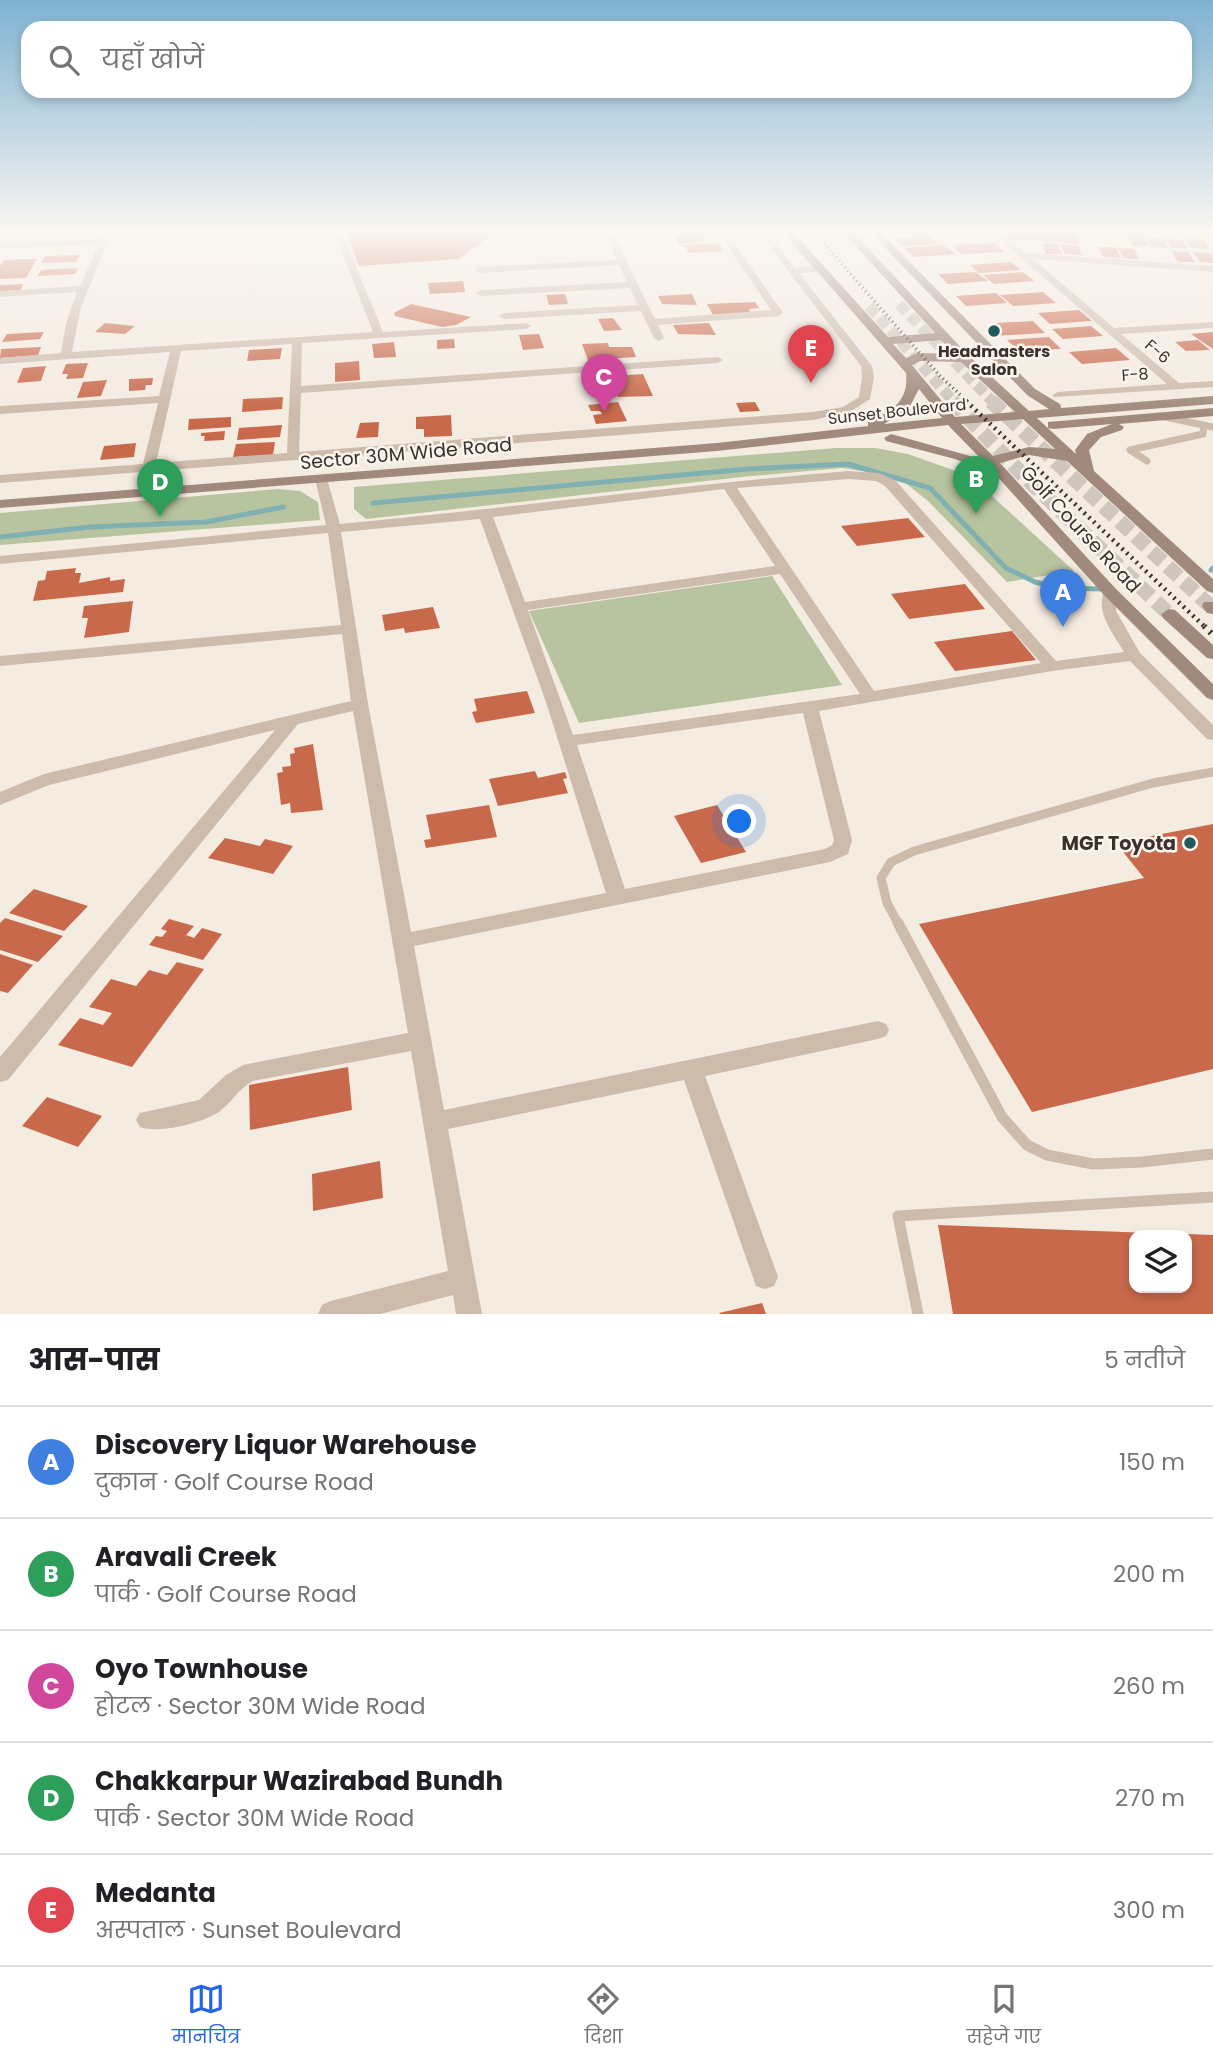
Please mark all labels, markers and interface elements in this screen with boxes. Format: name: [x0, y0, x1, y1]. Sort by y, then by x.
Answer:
search box: [21, 21, 1192, 98]
icon: search: [45, 41, 83, 79]
text: यहाँ खोजें: [101, 41, 204, 77]
marker: Headmasters Salon: [986, 323, 1002, 339]
pin: E: [788, 325, 834, 383]
street label: F-6: [1140, 334, 1175, 369]
place label: Headmasters Salon: [938, 340, 1050, 381]
pin: C: [581, 354, 627, 412]
street label: F-8: [1121, 362, 1149, 387]
street label: Sunset Boulevard: [827, 393, 967, 430]
street label: Sector 30M Wide Road: [299, 431, 513, 476]
pin: B: [953, 456, 999, 514]
pin: D: [137, 459, 183, 517]
street label: Golf Course Road: [1014, 460, 1147, 599]
pin: A: [1040, 569, 1086, 627]
your location: [722, 804, 756, 838]
place label: MGF Toyota: [1062, 830, 1176, 857]
marker: MGF Toyota: [1182, 835, 1198, 851]
map controls: [1129, 1230, 1192, 1293]
button: layers: [1129, 1230, 1192, 1293]
text: आस-पास: [28, 1338, 160, 1381]
text: 5 नतीजे: [1104, 1344, 1185, 1376]
text: Discovery Liquor Warehouse: [95, 1427, 476, 1463]
text: A: [43, 1446, 59, 1478]
text: 150 m: [1119, 1446, 1185, 1478]
text: दुकान · Golf Course Road: [95, 1466, 374, 1498]
text: Aravali Creek: [95, 1539, 277, 1575]
text: B: [43, 1558, 59, 1590]
text: 200 m: [1113, 1558, 1185, 1590]
text: पार्क · Golf Course Road: [95, 1578, 357, 1610]
text: Oyo Townhouse: [95, 1651, 308, 1687]
text: C: [42, 1670, 60, 1702]
text: 260 m: [1113, 1670, 1185, 1702]
text: होटल · Sector 30M Wide Road: [95, 1690, 425, 1722]
text: Chakkarpur Wazirabad Bundh: [95, 1763, 503, 1799]
text: D: [43, 1782, 59, 1814]
text: 270 m: [1115, 1782, 1185, 1814]
text: पार्क · Sector 30M Wide Road: [95, 1802, 414, 1834]
text: Medanta: [95, 1875, 216, 1911]
text: E: [45, 1894, 57, 1926]
text: 300 m: [1113, 1894, 1185, 1926]
text: अस्पताल · Sunset Boulevard: [95, 1914, 402, 1946]
tab: मानचित्र: [172, 1980, 240, 2051]
tab: दिशा: [584, 1980, 623, 2051]
tab: सहेजे गए: [967, 1980, 1041, 2051]

